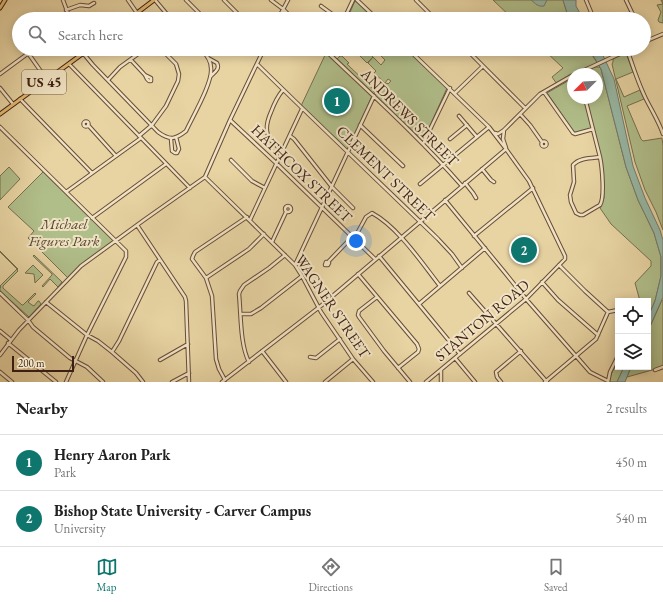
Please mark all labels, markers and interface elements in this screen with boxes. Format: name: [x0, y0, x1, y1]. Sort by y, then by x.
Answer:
search box: [12, 12, 651, 56]
icon: search: [26, 23, 48, 45]
text: Search here: [58, 25, 123, 44]
street label: ANDREWS STREET: [356, 63, 464, 171]
north arrow: [567, 68, 603, 104]
road number: US 45: [22, 70, 66, 94]
pin: 1: [324, 86, 350, 116]
street label: HATHCOX STREET: [248, 120, 357, 227]
street label: CLEMENT STREET: [333, 121, 440, 225]
park label: Michael Figures Park: [27, 214, 100, 250]
your location: [346, 231, 366, 251]
pin: 2: [511, 235, 537, 265]
street label: WAGNER STREET: [291, 250, 375, 362]
street label: STANTON ROAD: [431, 275, 533, 365]
map controls: [615, 298, 651, 370]
button: locate: [615, 298, 651, 334]
button: layers: [615, 334, 651, 370]
scale bar: [12, 354, 74, 373]
text: 200 m: [18, 356, 45, 370]
text: Nearby: [16, 397, 68, 419]
text: 2 results: [606, 400, 647, 417]
text: Henry Aaron Park: [54, 445, 170, 464]
text: 1: [26, 454, 32, 471]
text: 450 m: [616, 454, 647, 471]
text: Park: [54, 464, 76, 481]
text: Bishop State University - Carver Campus: [54, 501, 311, 520]
text: 2: [26, 510, 32, 527]
text: 540 m: [616, 510, 647, 527]
text: University: [54, 520, 106, 537]
tab: Map: [96, 556, 118, 594]
tab: Directions: [309, 556, 353, 594]
tab: Saved: [544, 556, 567, 594]

